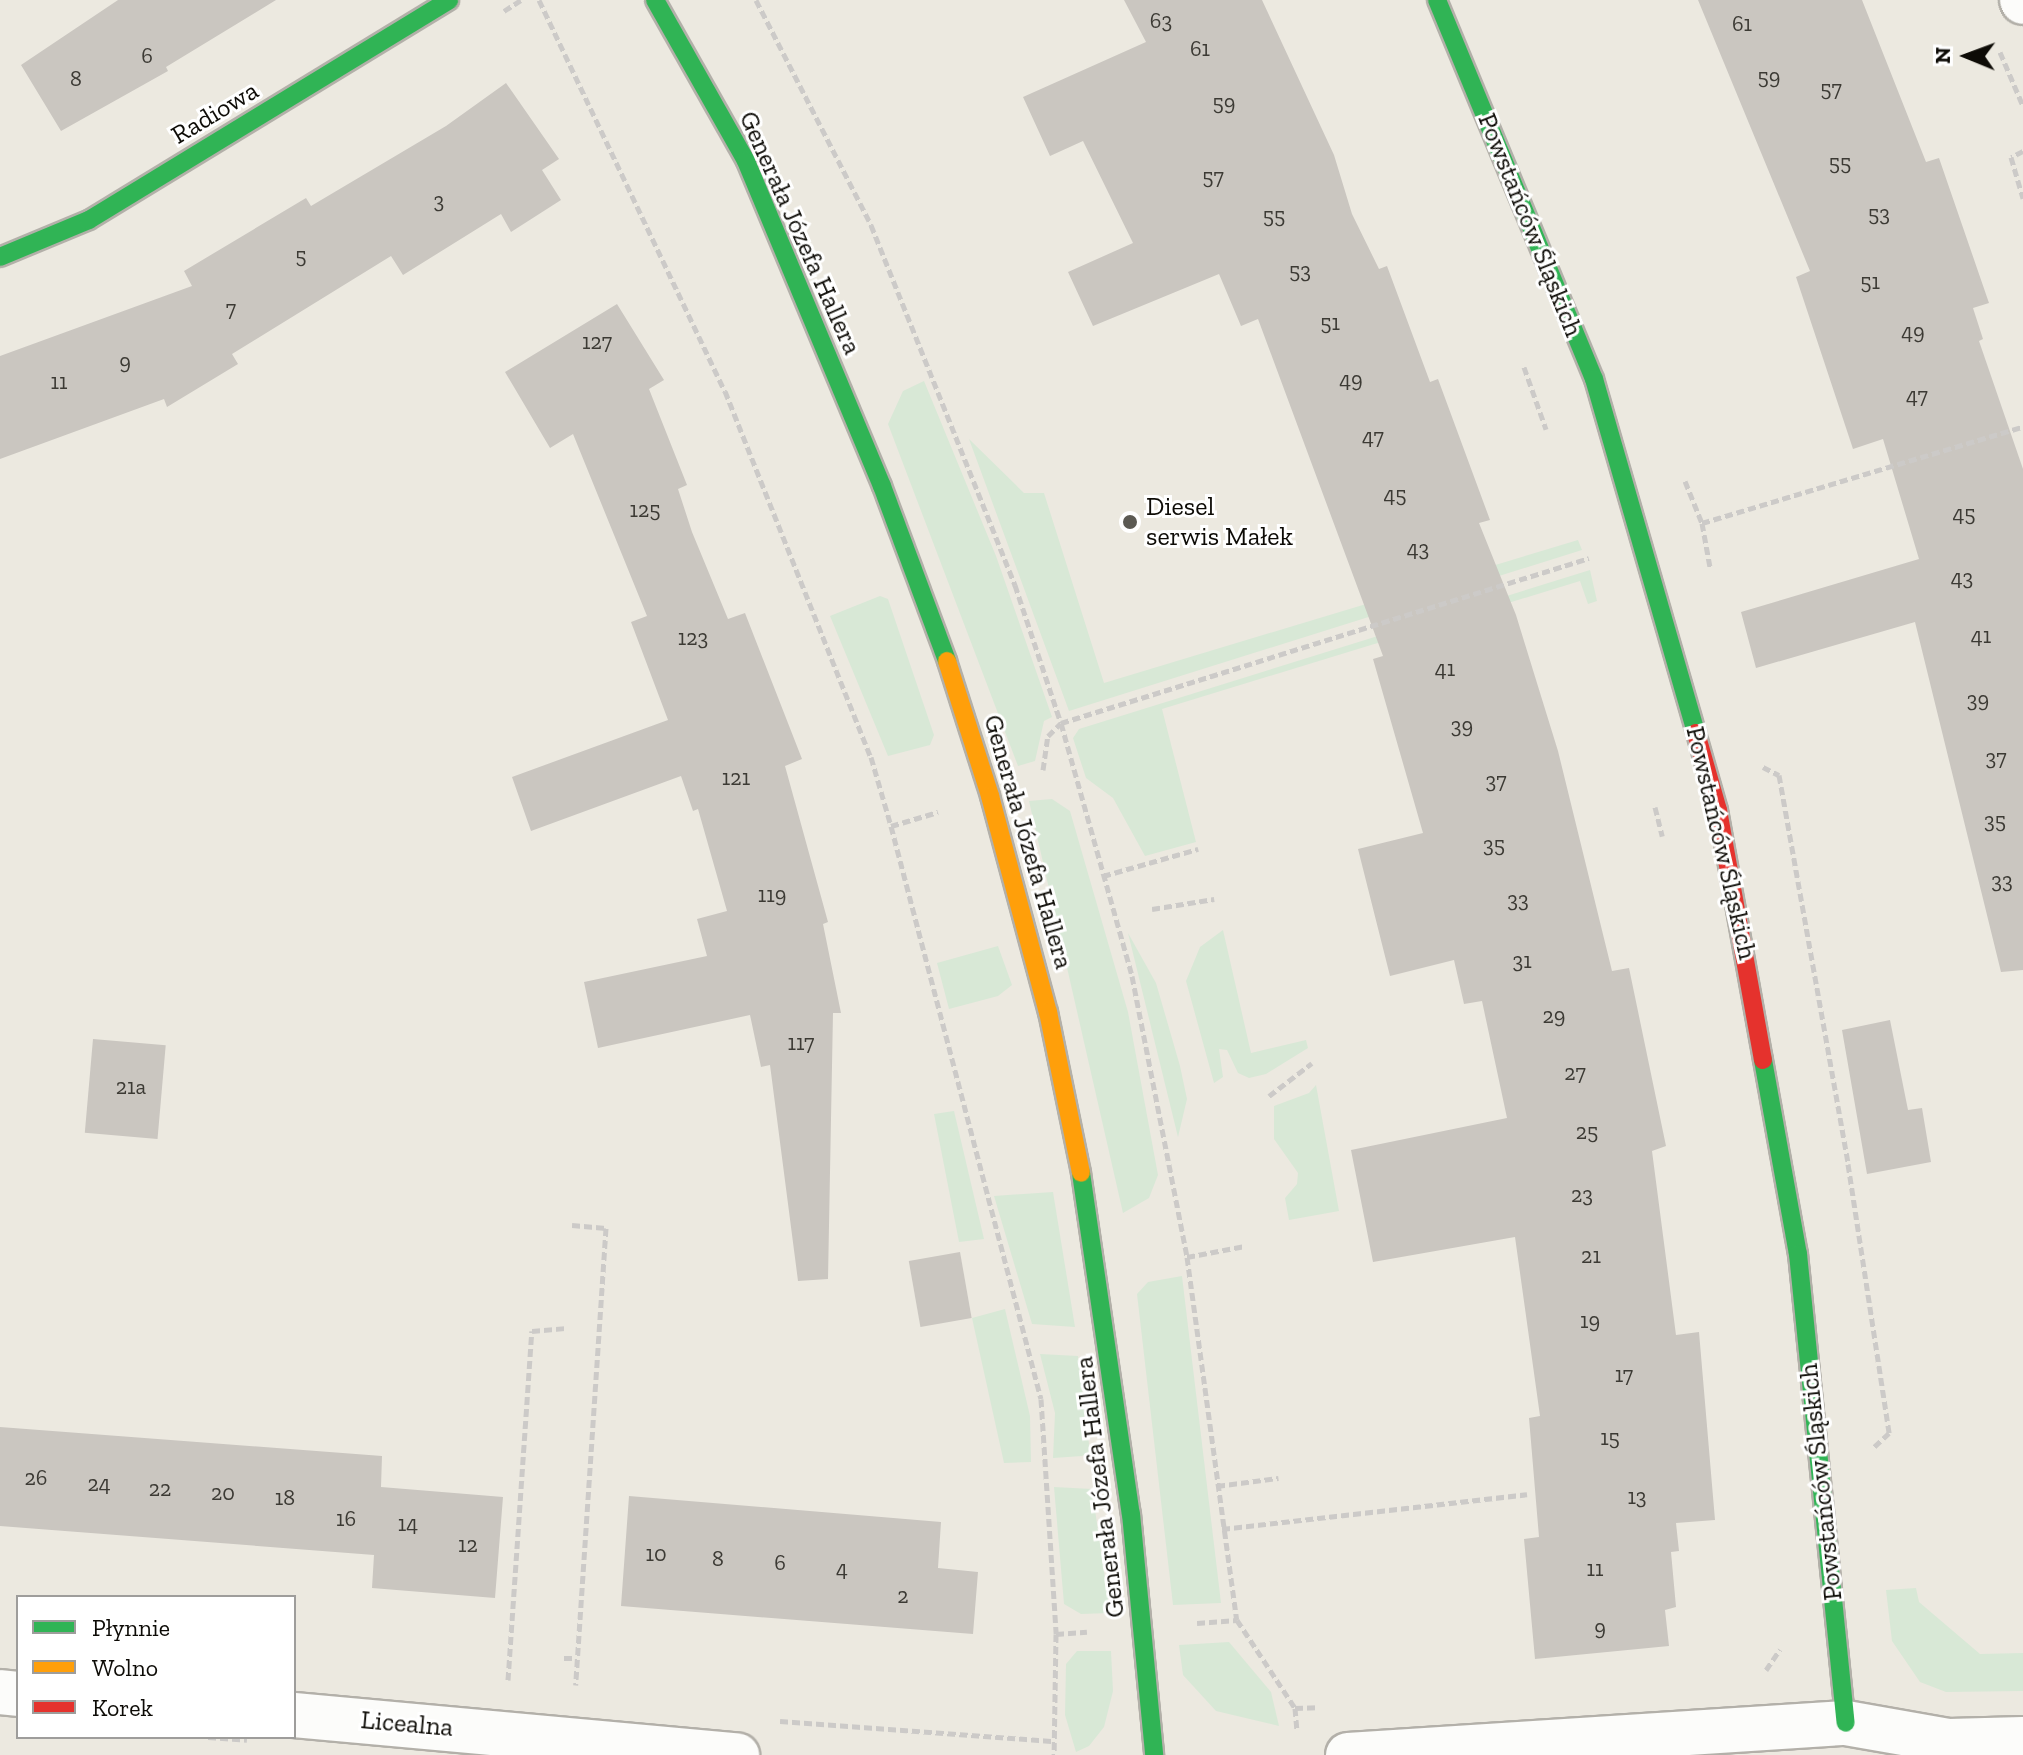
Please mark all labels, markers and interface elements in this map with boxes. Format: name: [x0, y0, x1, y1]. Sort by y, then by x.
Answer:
house number: 63: [1150, 8, 1172, 34]
house number: 61: [1732, 11, 1752, 37]
north arrow: [1927, 16, 2007, 96]
house number: 61: [1190, 36, 1210, 62]
house number: 6: [141, 43, 153, 69]
text: N: [1929, 47, 1956, 64]
house number: 59: [1758, 64, 1780, 90]
house number: 8: [70, 66, 82, 92]
street label: Radiowa: [166, 75, 264, 151]
house number: 57: [1820, 76, 1842, 102]
house number: 59: [1213, 90, 1235, 116]
street label: Generała Józefa Hallera: [732, 106, 868, 360]
street label: Powstańców Śląskich: [1471, 109, 1589, 341]
house number: 55: [1829, 150, 1851, 176]
house number: 57: [1202, 164, 1224, 190]
house number: 3: [434, 188, 444, 214]
house number: 53: [1868, 201, 1890, 227]
house number: 55: [1263, 203, 1285, 229]
house number: 5: [295, 243, 307, 269]
house number: 53: [1289, 258, 1311, 284]
house number: 51: [1860, 269, 1880, 295]
house number: 7: [226, 296, 236, 322]
house number: 51: [1320, 310, 1340, 336]
house number: 49: [1901, 319, 1925, 345]
house number: 127: [582, 329, 612, 355]
house number: 9: [119, 349, 131, 375]
house number: 49: [1339, 367, 1363, 393]
house number: 11: [51, 369, 67, 395]
house number: 47: [1906, 383, 1928, 409]
house number: 47: [1362, 424, 1384, 450]
house number: 45: [1383, 482, 1407, 508]
place label: Diesel serwis Małek: [1146, 491, 1293, 552]
house number: 125: [629, 497, 661, 523]
house number: 45: [1952, 501, 1976, 527]
marker: Diesel serwis Małek: [1121, 513, 1139, 531]
house number: 43: [1407, 536, 1429, 562]
house number: 43: [1951, 565, 1973, 591]
house number: 41: [1971, 623, 1991, 649]
house number: 123: [678, 625, 708, 651]
house number: 41: [1435, 656, 1455, 682]
house number: 39: [1967, 687, 1989, 713]
street label: Generała Józefa Hallera: [977, 711, 1079, 973]
house number: 39: [1451, 713, 1473, 739]
street label: Powstańców Śląskich: [1679, 723, 1763, 963]
house number: 37: [1985, 745, 2007, 771]
house number: 121: [722, 765, 750, 791]
house number: 37: [1485, 768, 1507, 794]
house number: 35: [1984, 808, 2006, 834]
house number: 35: [1483, 832, 1505, 858]
house number: 33: [1991, 868, 2013, 894]
house number: 119: [758, 882, 786, 908]
house number: 33: [1507, 887, 1529, 913]
house number: 31: [1512, 948, 1532, 974]
house number: 29: [1542, 1003, 1566, 1029]
house number: 117: [788, 1030, 814, 1056]
house number: 27: [1564, 1060, 1586, 1086]
house number: 21a: [116, 1074, 146, 1100]
house number: 25: [1576, 1119, 1598, 1145]
house number: 23: [1571, 1182, 1593, 1208]
house number: 21: [1581, 1243, 1601, 1269]
house number: 19: [1580, 1308, 1600, 1334]
street label: Generała Józefa Hallera: [1068, 1354, 1132, 1620]
house number: 17: [1615, 1362, 1633, 1388]
street label: Powstańców Śląskich: [1793, 1362, 1849, 1602]
house number: 15: [1600, 1425, 1620, 1451]
house number: 26: [24, 1465, 48, 1491]
house number: 24: [87, 1471, 111, 1497]
house number: 22: [149, 1476, 171, 1502]
house number: 20: [211, 1480, 235, 1506]
house number: 13: [1627, 1484, 1647, 1510]
house number: 18: [275, 1485, 295, 1511]
house number: 16: [336, 1506, 356, 1532]
house number: 14: [398, 1511, 418, 1537]
house number: 12: [458, 1532, 478, 1558]
house number: 10: [645, 1541, 667, 1567]
house number: 8: [712, 1546, 724, 1572]
house number: 6: [774, 1550, 786, 1576]
house number: 4: [836, 1556, 848, 1582]
house number: 11: [1587, 1556, 1603, 1582]
house number: 2: [897, 1583, 909, 1609]
legend: [16, 1595, 296, 1739]
text: Płynnie: [92, 1613, 170, 1642]
house number: 9: [1594, 1615, 1606, 1641]
text: Wolno: [92, 1653, 158, 1682]
text: Korek: [92, 1693, 153, 1722]
street label: Licealna: [360, 1704, 454, 1744]

